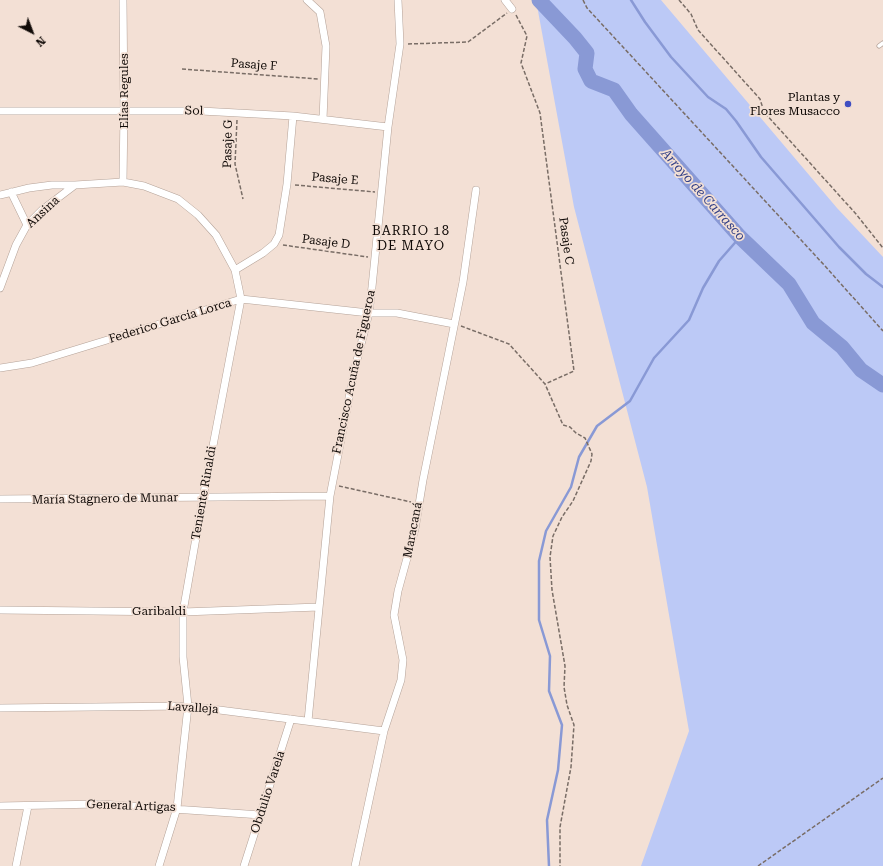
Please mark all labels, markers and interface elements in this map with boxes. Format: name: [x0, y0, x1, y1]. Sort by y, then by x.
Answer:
north arrow: [12, 12, 52, 52]
text: N: [33, 34, 48, 49]
street label: Elías Regules: [117, 53, 131, 129]
street label: Pasaje F: [230, 56, 278, 74]
place label: Plantas y Flores Musacco: [750, 90, 840, 118]
marker: Plantas y Flores Musacco: [843, 99, 853, 109]
street label: Sol: [185, 104, 203, 118]
street label: Pasaje G: [220, 120, 236, 168]
water label: Arroyo de Carrasco: [658, 146, 748, 244]
street label: Pasaje E: [311, 170, 359, 188]
street label: Ansina: [23, 193, 63, 231]
street label: Pasaje C: [556, 216, 576, 266]
district label: BARRIO 18 DE MAYO: [372, 223, 450, 254]
street label: Pasaje D: [301, 232, 351, 252]
street label: Francisco Acuña de Figueroa: [330, 289, 378, 455]
street label: Federico García Lorca: [107, 296, 233, 346]
street label: Teniente Rinaldi: [189, 445, 219, 541]
street label: María Stagnero de Munar: [32, 491, 178, 507]
street label: Maracaná: [401, 501, 425, 559]
street label: Garibaldi: [132, 604, 186, 618]
street label: Lavalleja: [167, 699, 219, 717]
street label: Obdulio Varela: [248, 749, 288, 835]
street label: General Artigas: [86, 797, 176, 815]

